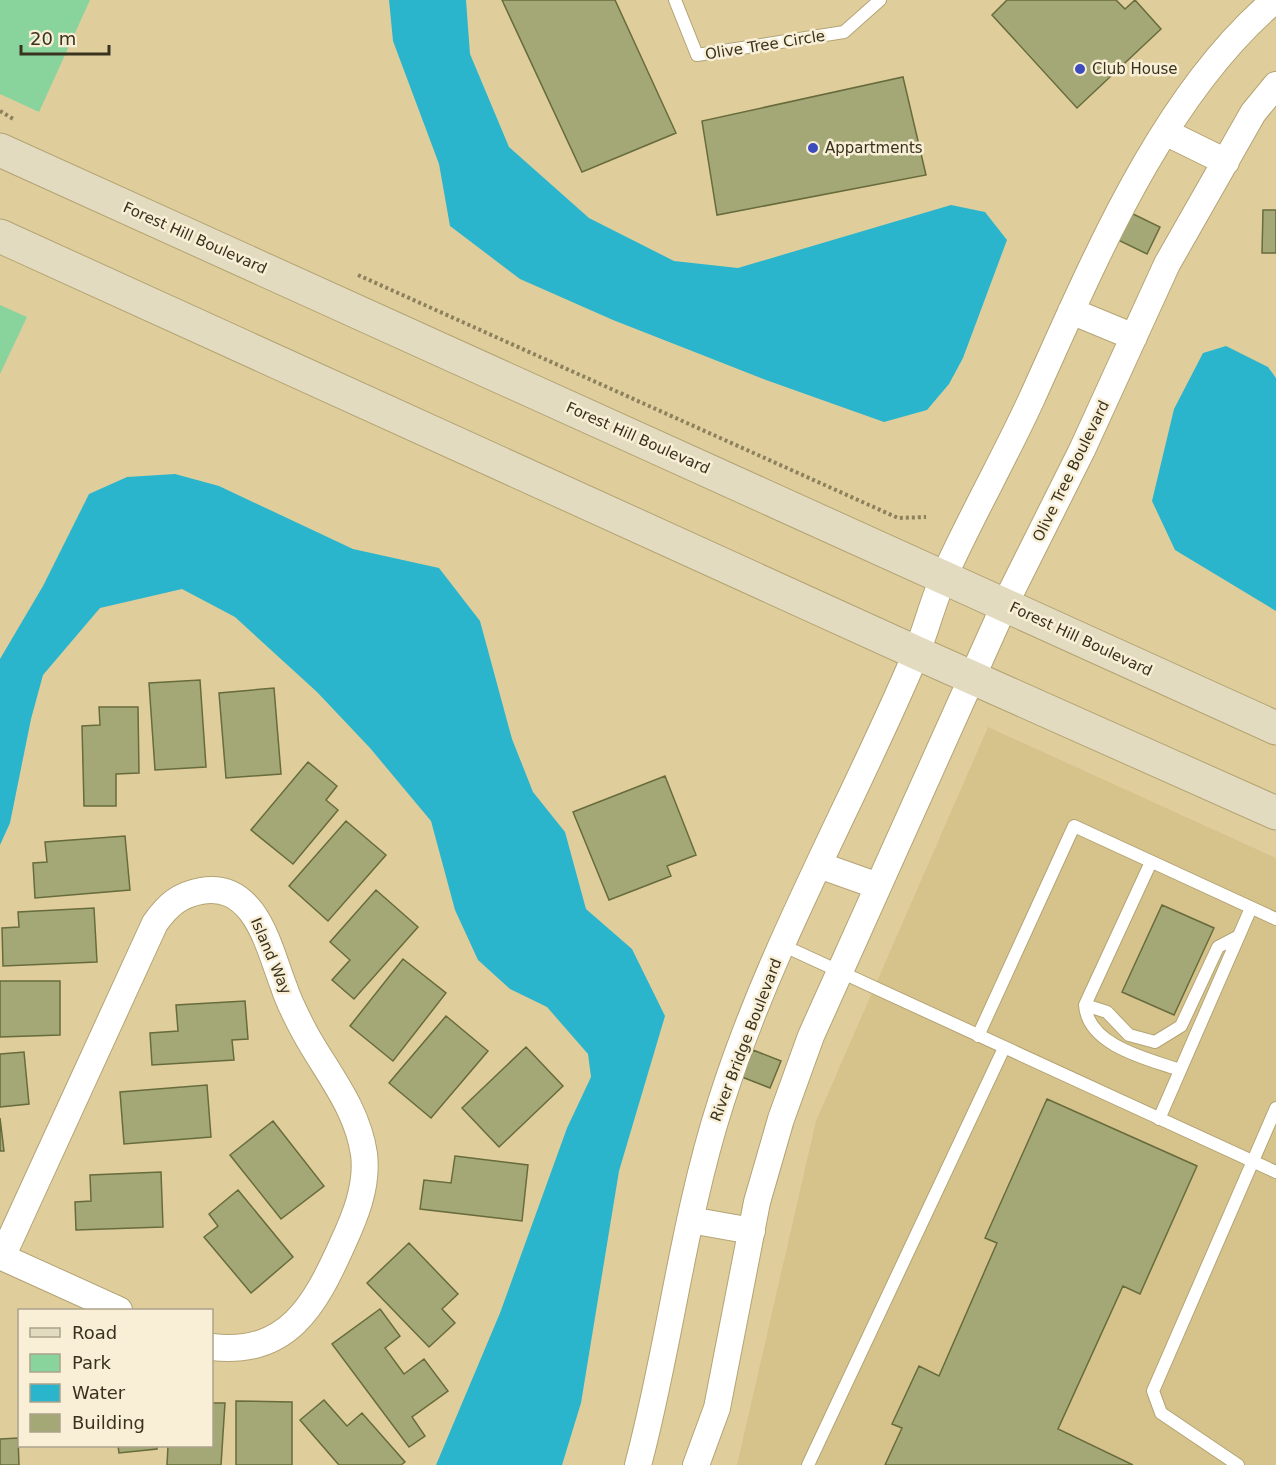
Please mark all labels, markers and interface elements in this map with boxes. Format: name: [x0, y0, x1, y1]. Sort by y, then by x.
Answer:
scale bar: [21, 18, 110, 56]
street label: Olive Tree Circle: [704, 27, 826, 63]
text: 20 m: [30, 28, 76, 49]
place label: Club House: [1092, 60, 1177, 78]
marker: Club House: [1073, 62, 1087, 76]
place label: Appartments: [825, 139, 923, 157]
marker: Appartments: [806, 141, 820, 155]
street label: Forest Hill Boulevard: [120, 198, 270, 278]
street label: Olive Tree Boulevard: [1029, 397, 1113, 545]
street label: Forest Hill Boulevard: [563, 398, 713, 478]
street label: Forest Hill Boulevard: [1007, 598, 1155, 680]
street label: Island Way: [247, 915, 295, 997]
street label: River Bridge Boulevard: [707, 956, 785, 1124]
legend: [18, 1309, 213, 1447]
text: Road: [72, 1322, 117, 1343]
text: Park: [72, 1352, 111, 1373]
text: Water: [72, 1382, 126, 1403]
text: Building: [72, 1412, 145, 1433]

